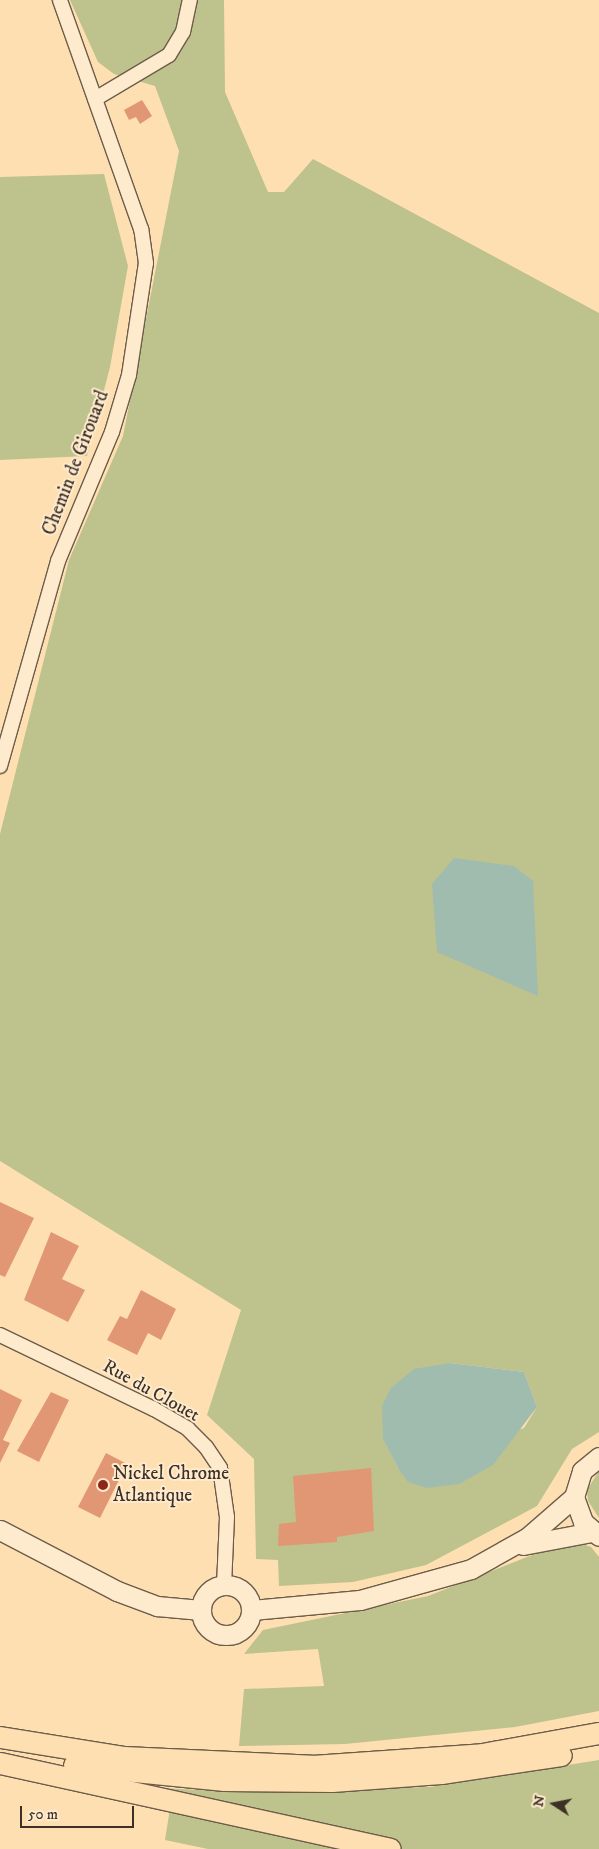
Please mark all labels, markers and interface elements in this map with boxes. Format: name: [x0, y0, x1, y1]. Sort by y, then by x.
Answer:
street label: Chemin de Girouard: [38, 387, 114, 539]
street label: Rue du Clouet: [99, 1355, 203, 1427]
place label: Nickel Chrome Atlantique: [113, 1463, 229, 1507]
marker: Nickel Chrome Atlantique: [97, 1479, 109, 1491]
north arrow: [529, 1779, 579, 1829]
text: N: [529, 1794, 549, 1808]
scale bar: [22, 1796, 136, 1828]
text: 50 m: [28, 1805, 58, 1824]

